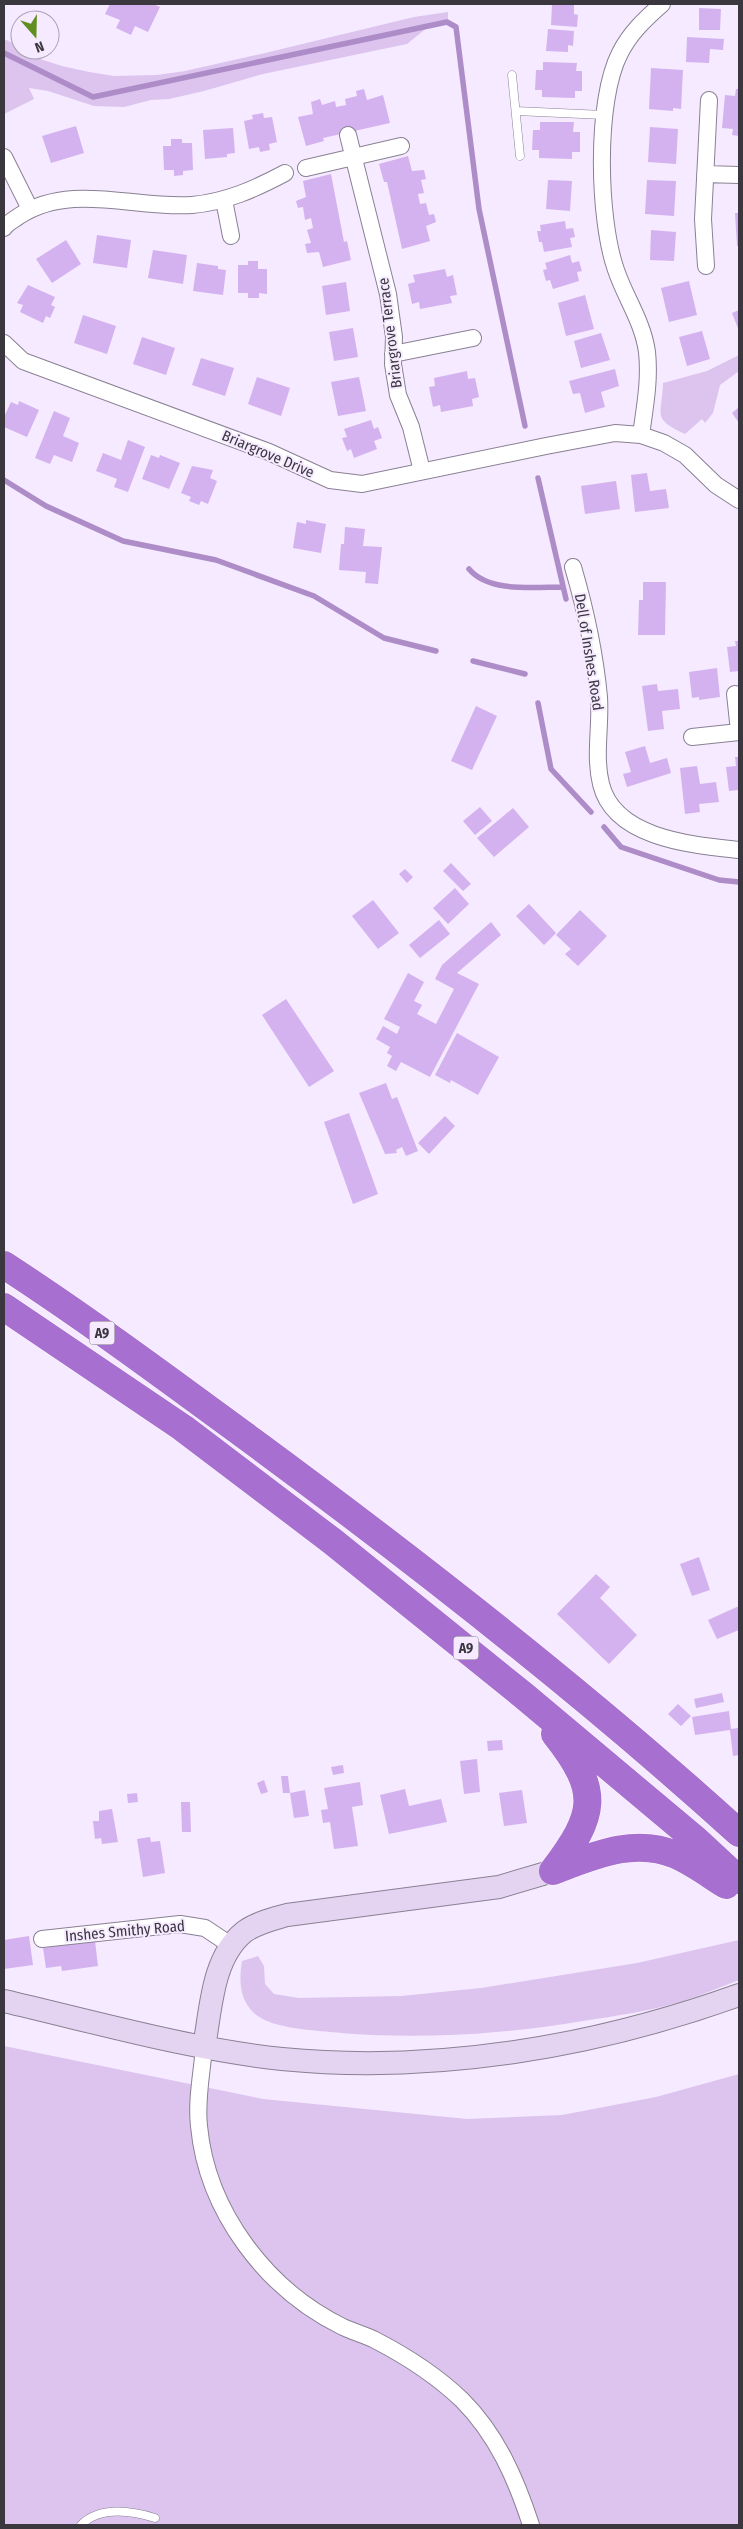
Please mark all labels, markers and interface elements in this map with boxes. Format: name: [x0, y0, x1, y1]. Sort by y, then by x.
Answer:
north arrow: [10, 10, 60, 60]
text: N: [32, 37, 46, 56]
street label: Briargrove Terrace: [374, 277, 406, 389]
street label: Briargrove Drive: [219, 426, 317, 482]
street label: Dell of Inshes Road: [571, 592, 607, 712]
road number: A9: [90, 1322, 114, 1345]
road number: A9: [454, 1636, 478, 1660]
street label: Inshes Smithy Road: [64, 1917, 186, 1945]

